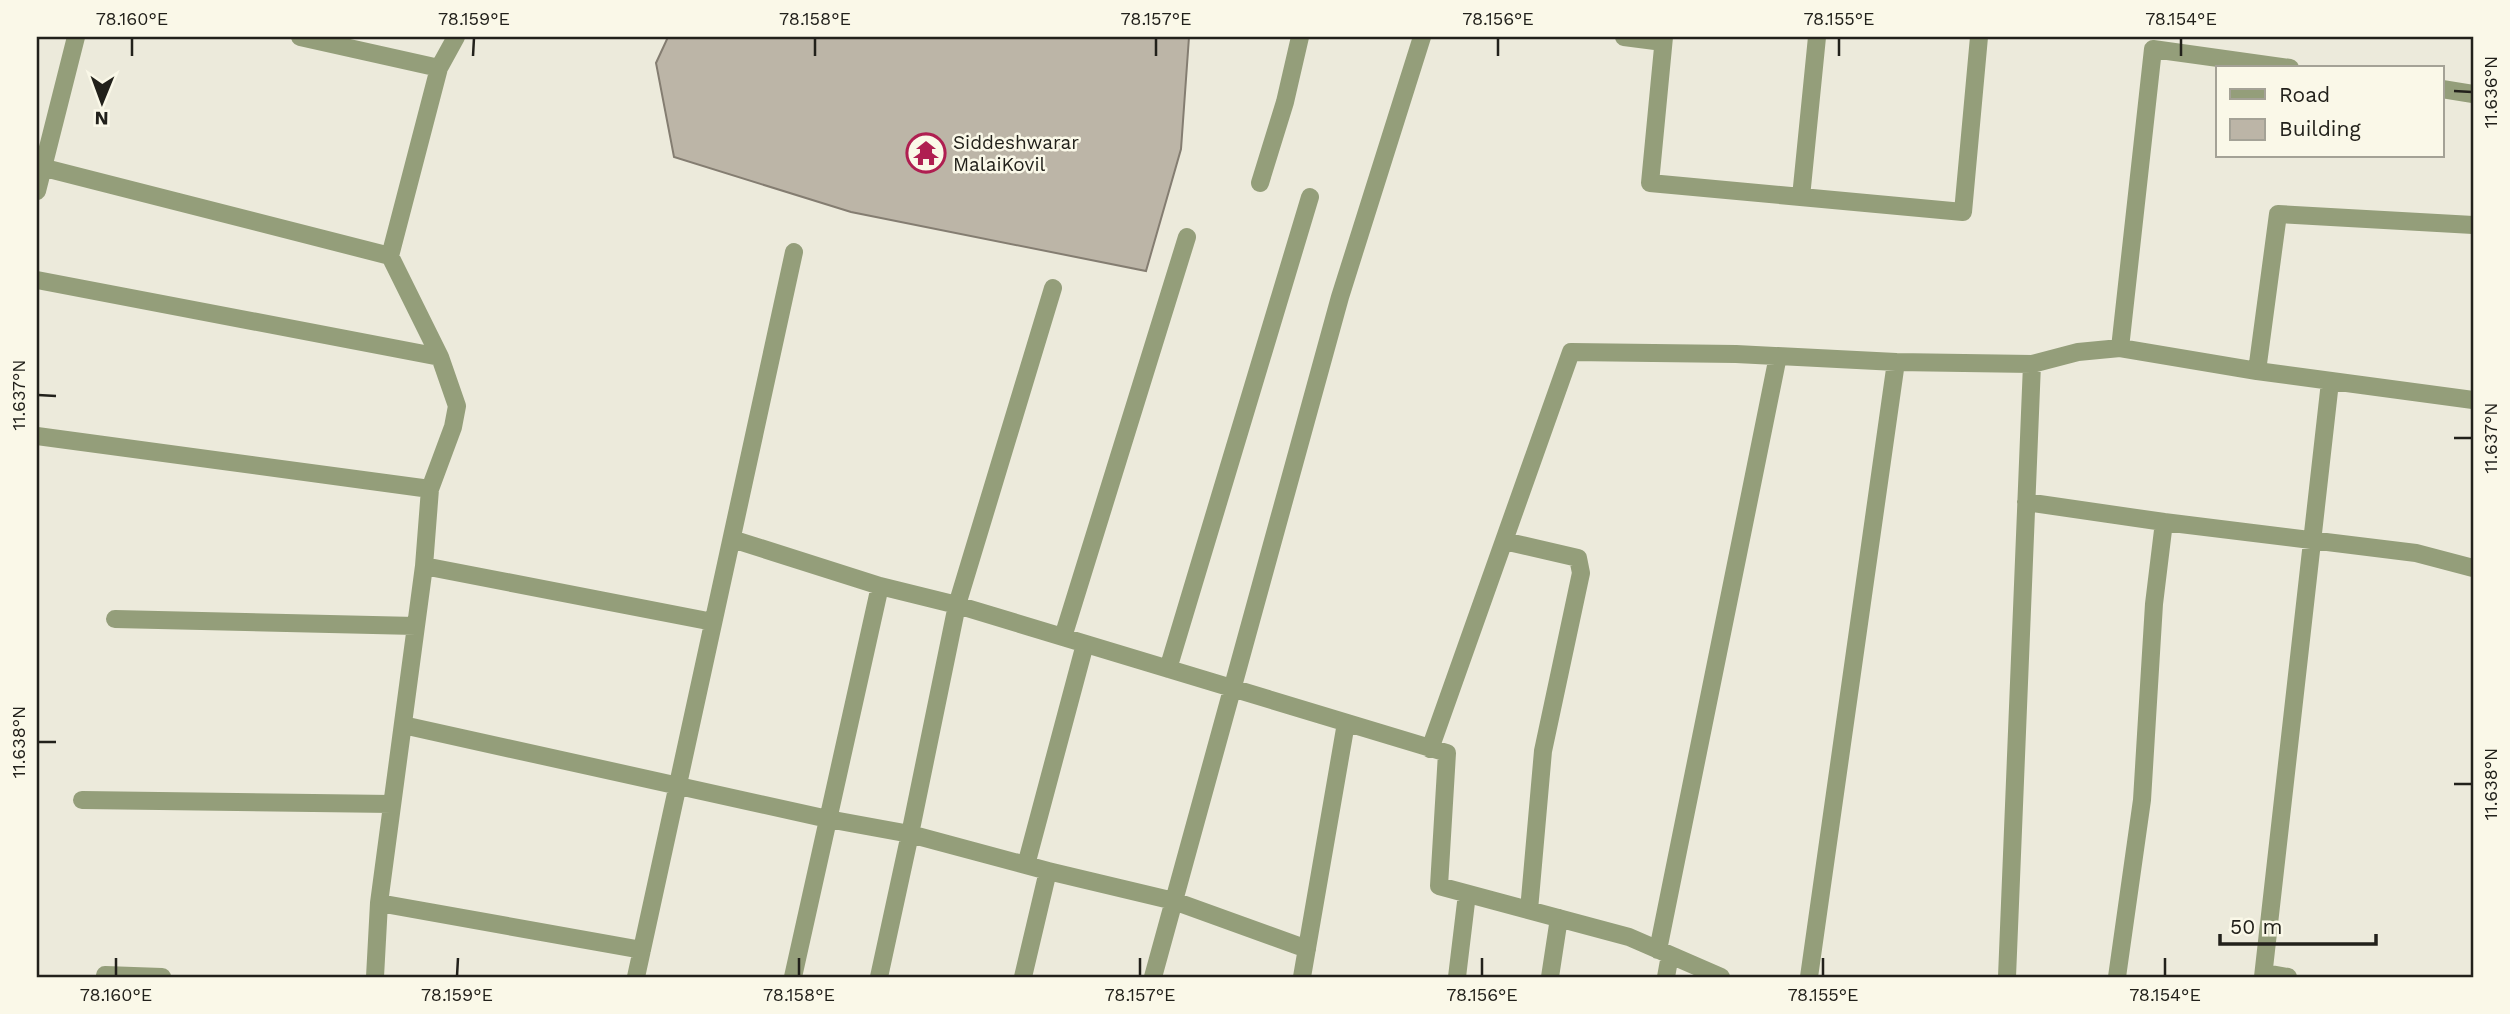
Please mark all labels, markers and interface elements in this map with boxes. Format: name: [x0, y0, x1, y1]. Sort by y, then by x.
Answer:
text: 78.160°E: [96, 8, 168, 29]
text: 78.159°E: [438, 8, 510, 29]
text: 78.158°E: [779, 8, 851, 29]
text: 78.157°E: [1121, 8, 1191, 29]
text: 78.156°E: [1462, 8, 1534, 29]
text: 78.155°E: [1803, 8, 1875, 29]
text: 78.154°E: [2145, 8, 2217, 29]
text: 11.636°N: [2480, 56, 2501, 128]
north arrow: [66, 66, 136, 136]
legend: [2216, 66, 2444, 158]
text: Road: [2279, 82, 2330, 107]
text: N: [94, 107, 109, 130]
text: Building: [2279, 116, 2361, 141]
place label: Siddeshwarar MalaiKovil: [953, 131, 1079, 176]
temple icon: Siddeshwarar MalaiKovil: [905, 132, 947, 174]
text: 11.637°N: [8, 360, 29, 430]
text: 11.637°N: [2480, 403, 2501, 473]
text: 11.638°N: [8, 706, 29, 778]
text: 11.638°N: [2480, 748, 2501, 820]
scale bar: [2220, 902, 2375, 946]
text: 50 m: [2230, 914, 2282, 939]
text: 78.160°E: [80, 984, 152, 1005]
text: 78.159°E: [421, 984, 493, 1005]
text: 78.158°E: [763, 984, 835, 1005]
text: 78.157°E: [1105, 984, 1175, 1005]
text: 78.156°E: [1446, 984, 1518, 1005]
text: 78.155°E: [1787, 984, 1859, 1005]
text: 78.154°E: [2129, 984, 2201, 1005]

